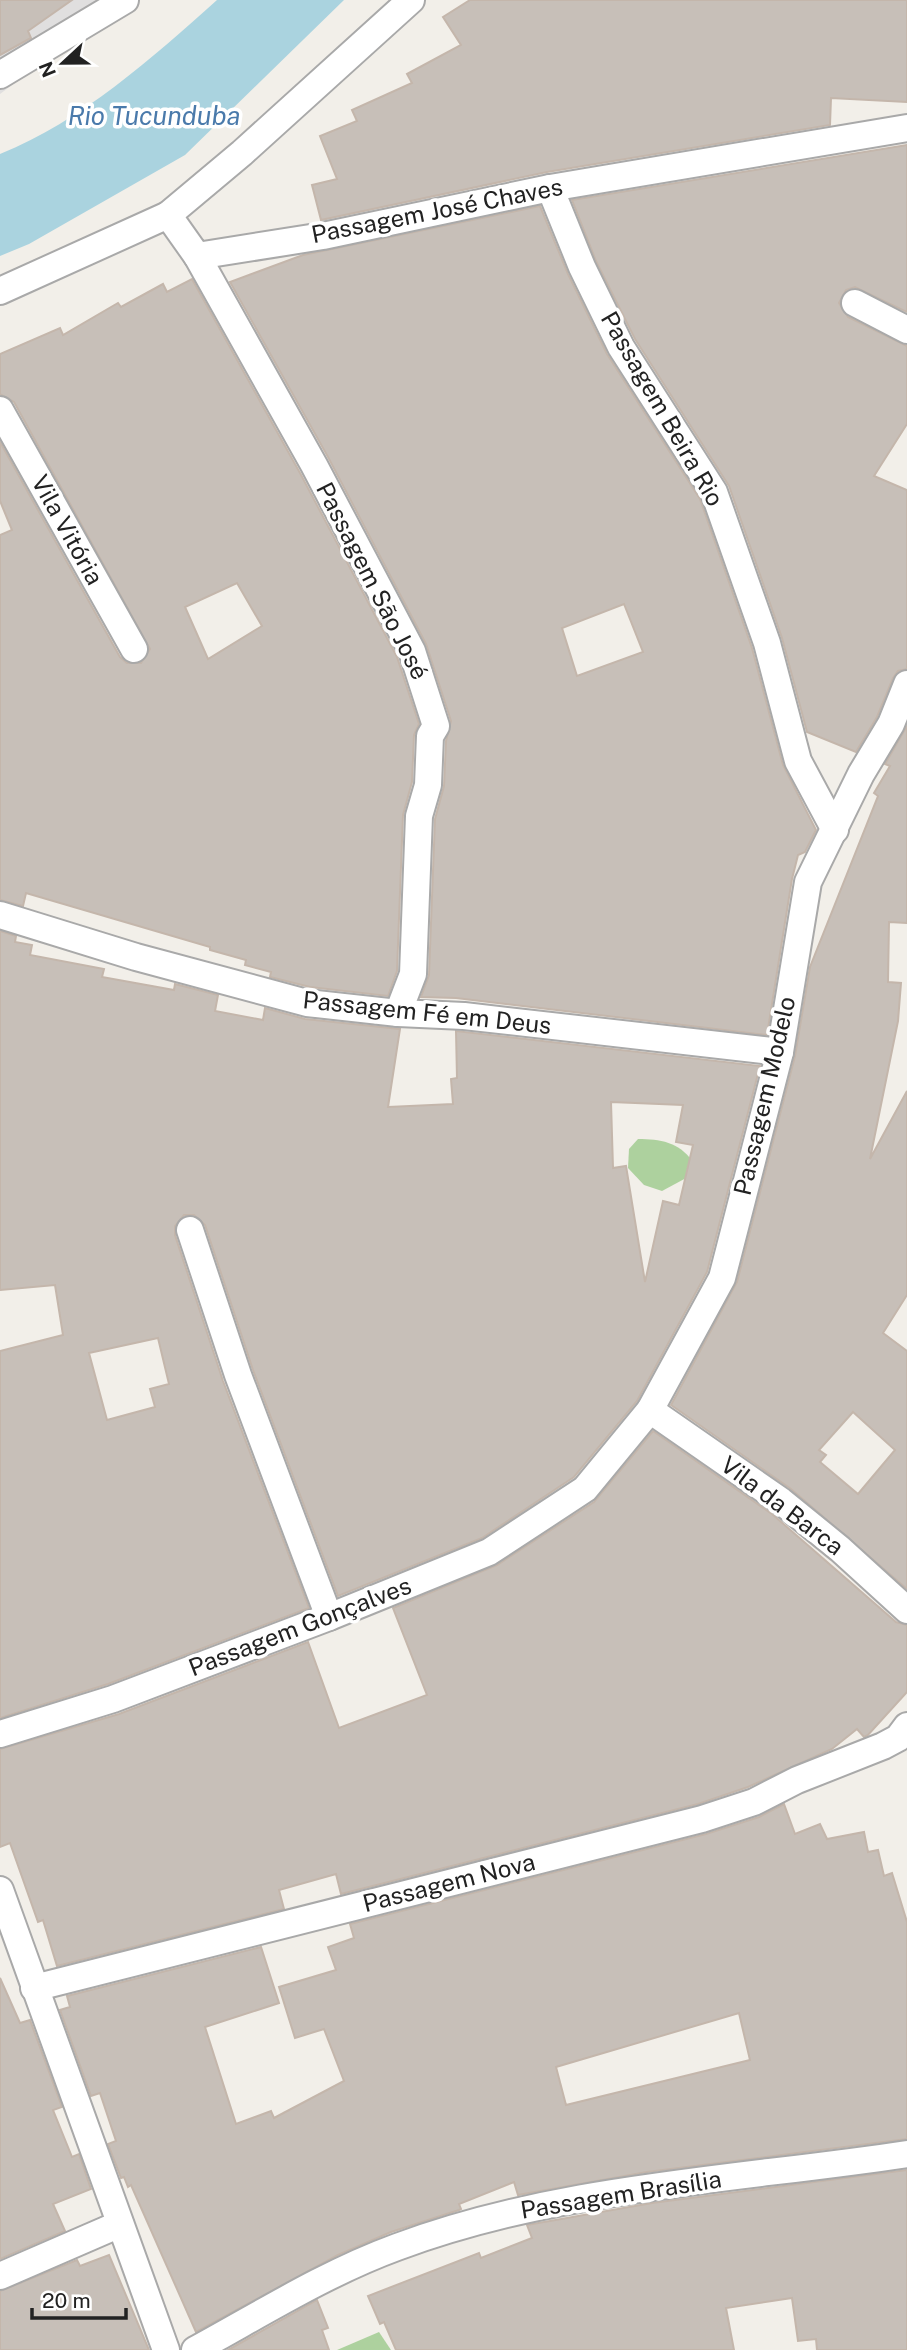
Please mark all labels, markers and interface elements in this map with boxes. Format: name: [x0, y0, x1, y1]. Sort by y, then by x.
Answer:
north arrow: [28, 28, 98, 98]
text: N: [34, 58, 60, 80]
water label: Rio Tucunduba: [68, 100, 240, 131]
street label: Passagem José Chaves: [309, 172, 565, 248]
street label: Passagem Beira Rio: [596, 306, 730, 511]
street label: Vila Vitória: [26, 470, 109, 589]
street label: Passagem São José: [311, 477, 435, 684]
street label: Passagem Fé em Deus: [301, 985, 553, 1039]
street label: Passagem Modelo: [728, 994, 801, 1198]
street label: Vila da Barca: [716, 1450, 849, 1560]
street label: Passagem Gonçalves: [184, 1571, 415, 1681]
street label: Passagem Nova: [360, 1847, 538, 1917]
street label: Passagem Brasília: [518, 2164, 723, 2224]
scale bar: [32, 2276, 126, 2320]
text: 20 m: [42, 2288, 91, 2313]

